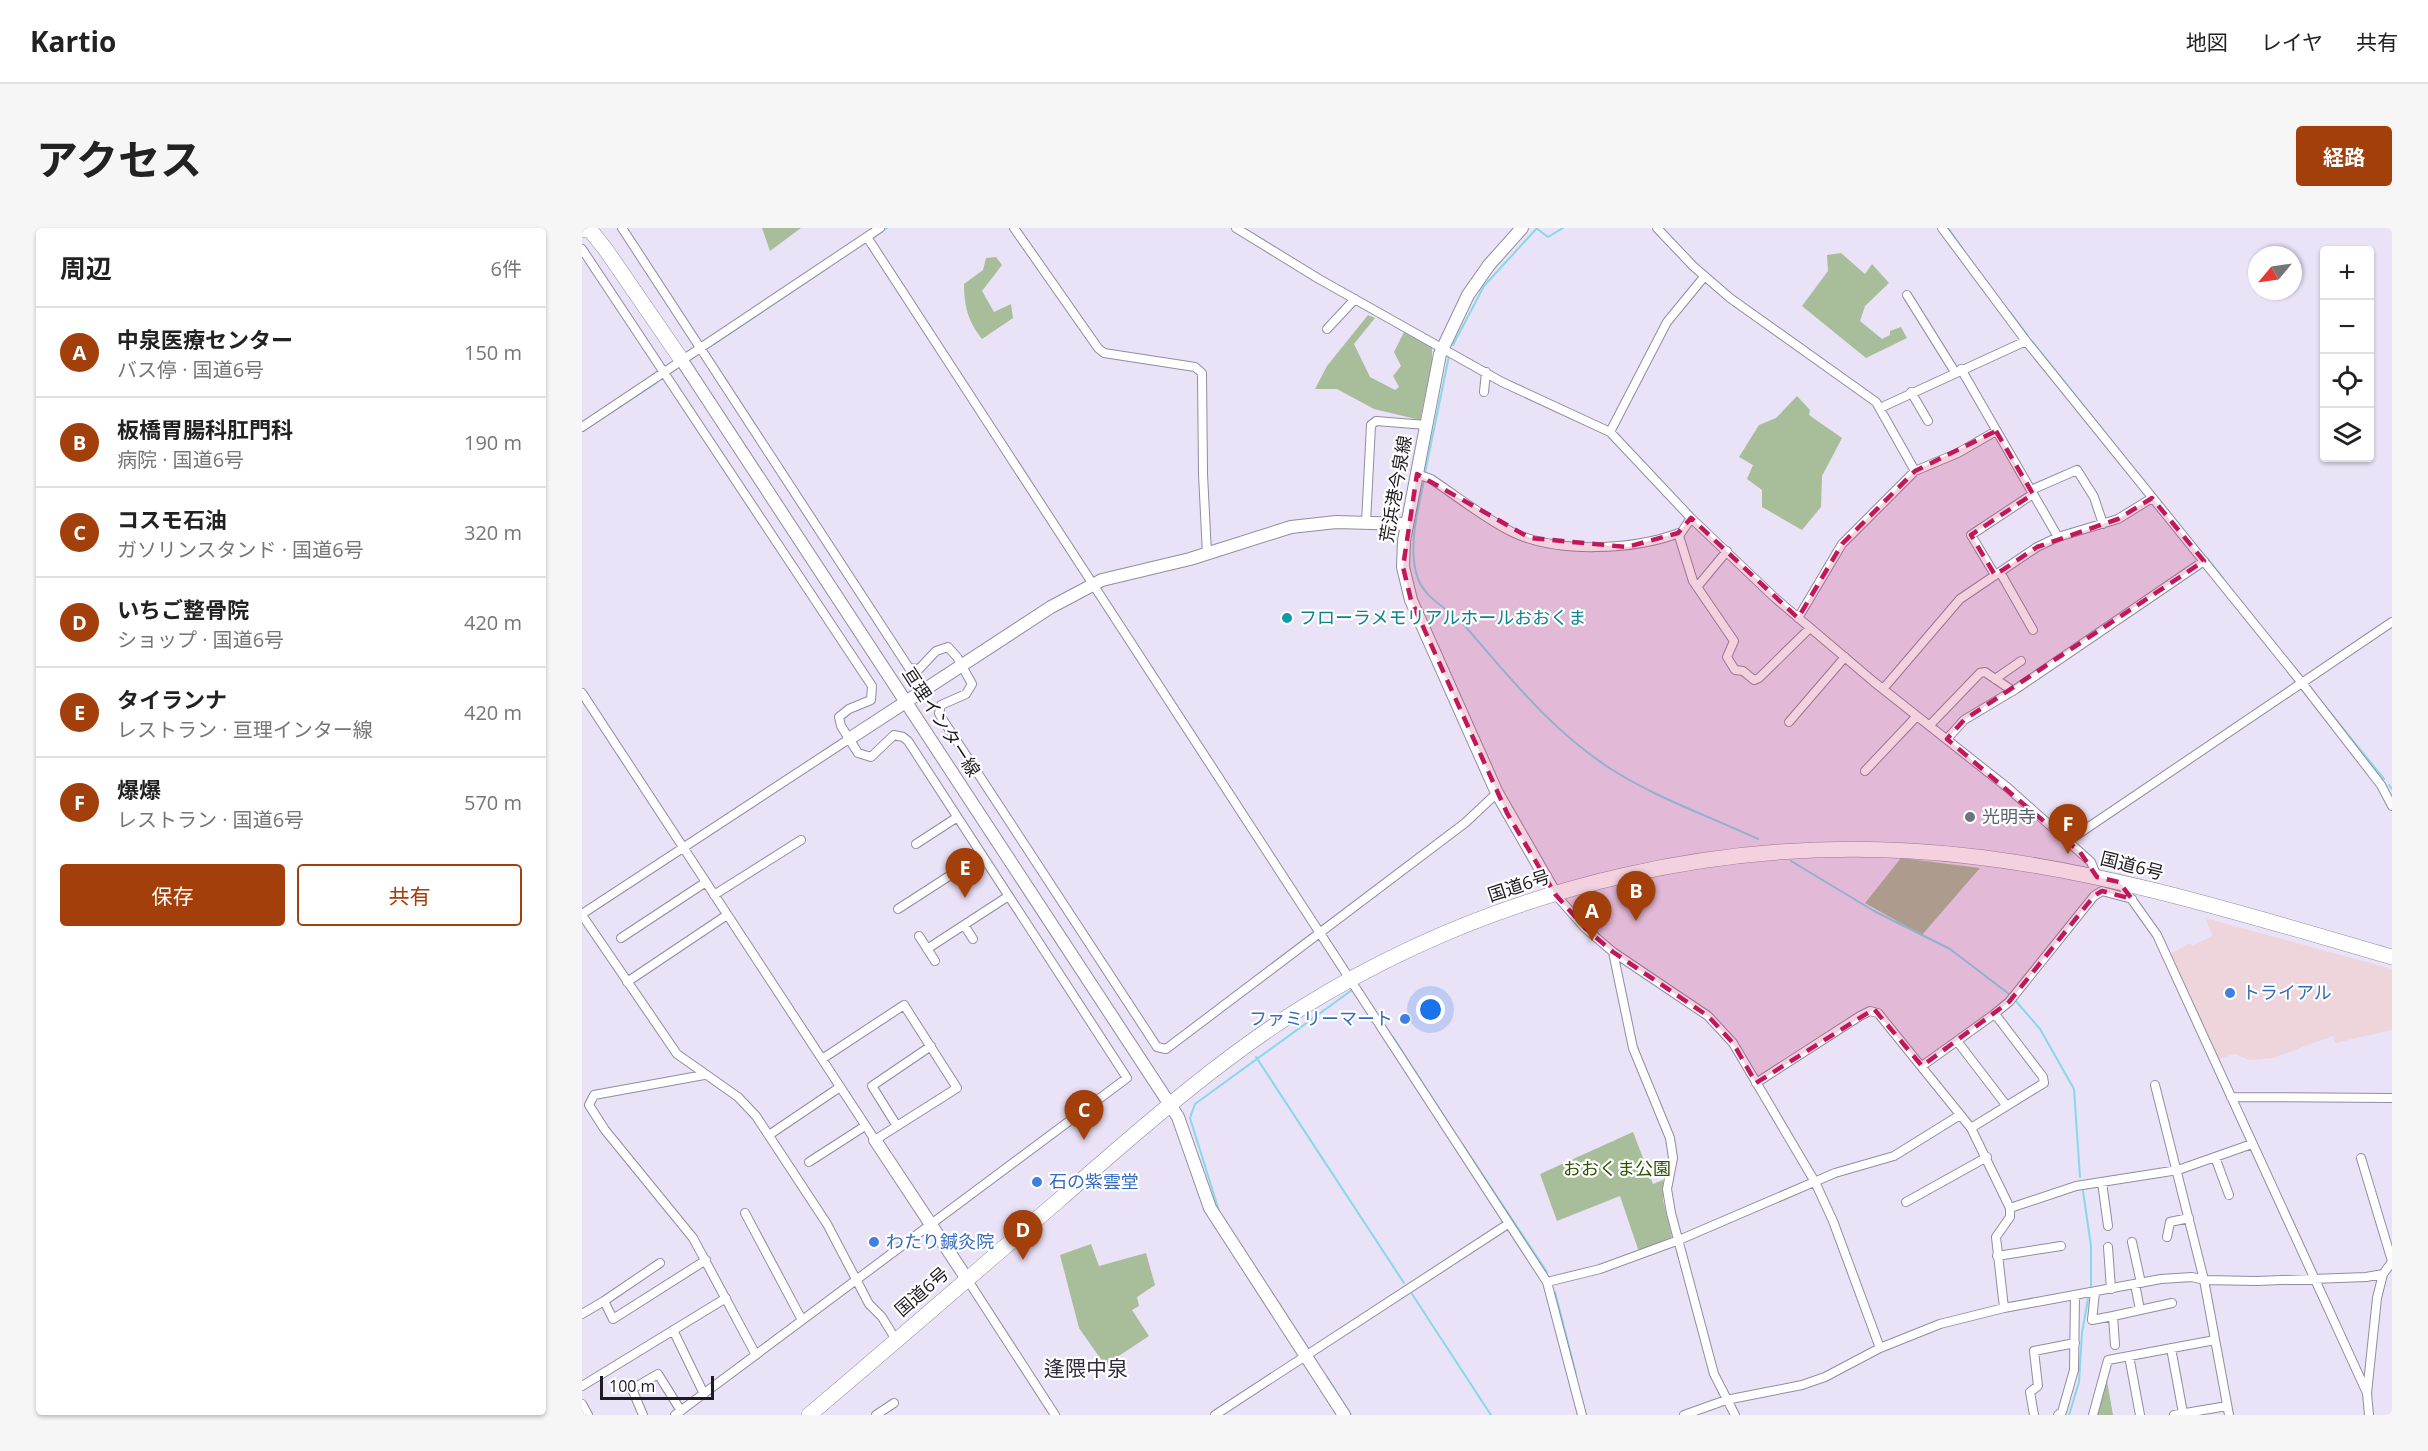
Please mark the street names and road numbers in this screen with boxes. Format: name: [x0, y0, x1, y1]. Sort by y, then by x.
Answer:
street label: 荒浜港今泉線: [1374, 434, 1416, 544]
street label: 亘理インター線: [897, 662, 986, 781]
street label: 国道6号: [2098, 846, 2166, 884]
street label: 国道6号: [1484, 864, 1553, 906]
street label: 国道6号: [889, 1261, 953, 1321]

